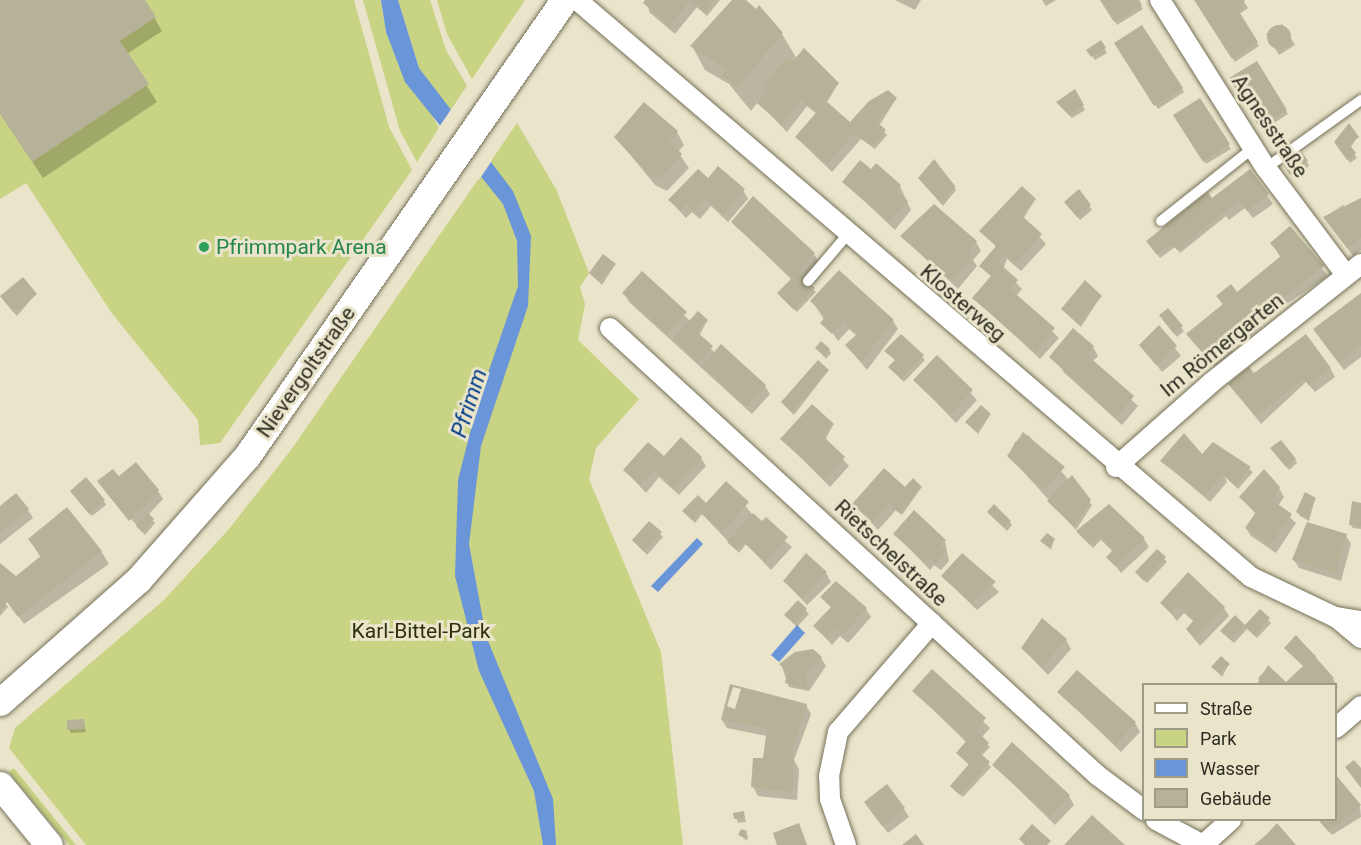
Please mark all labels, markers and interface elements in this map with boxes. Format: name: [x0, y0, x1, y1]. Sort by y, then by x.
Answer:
street label: Agnesstraße: [1226, 70, 1314, 182]
place label: Pfrimmpark Arena: [216, 234, 387, 260]
marker: Pfrimmpark Arena: [197, 240, 211, 254]
street label: Klosterweg: [915, 259, 1011, 347]
street label: Im Römergarten: [1155, 288, 1289, 402]
street label: Nievergoltstraße: [251, 302, 361, 442]
water label: Pfrimm: [446, 365, 492, 441]
street label: Rietschelstraße: [829, 494, 953, 612]
park label: Karl-Bittel-Park: [352, 618, 490, 644]
legend: [1142, 683, 1337, 821]
text: Straße: [1200, 698, 1252, 719]
text: Park: [1200, 728, 1236, 749]
text: Wasser: [1200, 758, 1260, 779]
text: Gebäude: [1200, 788, 1271, 809]

